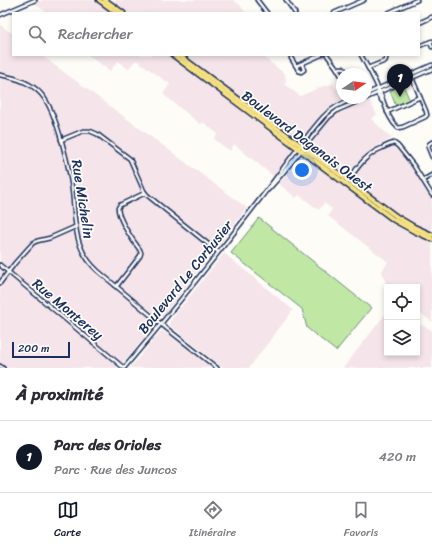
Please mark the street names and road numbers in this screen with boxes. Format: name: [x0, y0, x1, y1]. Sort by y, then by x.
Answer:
street label: Boulevard Dagenais Ouest: [236, 84, 378, 200]
street label: Rue Michelin: [64, 158, 101, 241]
street label: Boulevard Le Corbusier: [132, 214, 240, 340]
street label: Rue Monterey: [26, 272, 110, 347]

